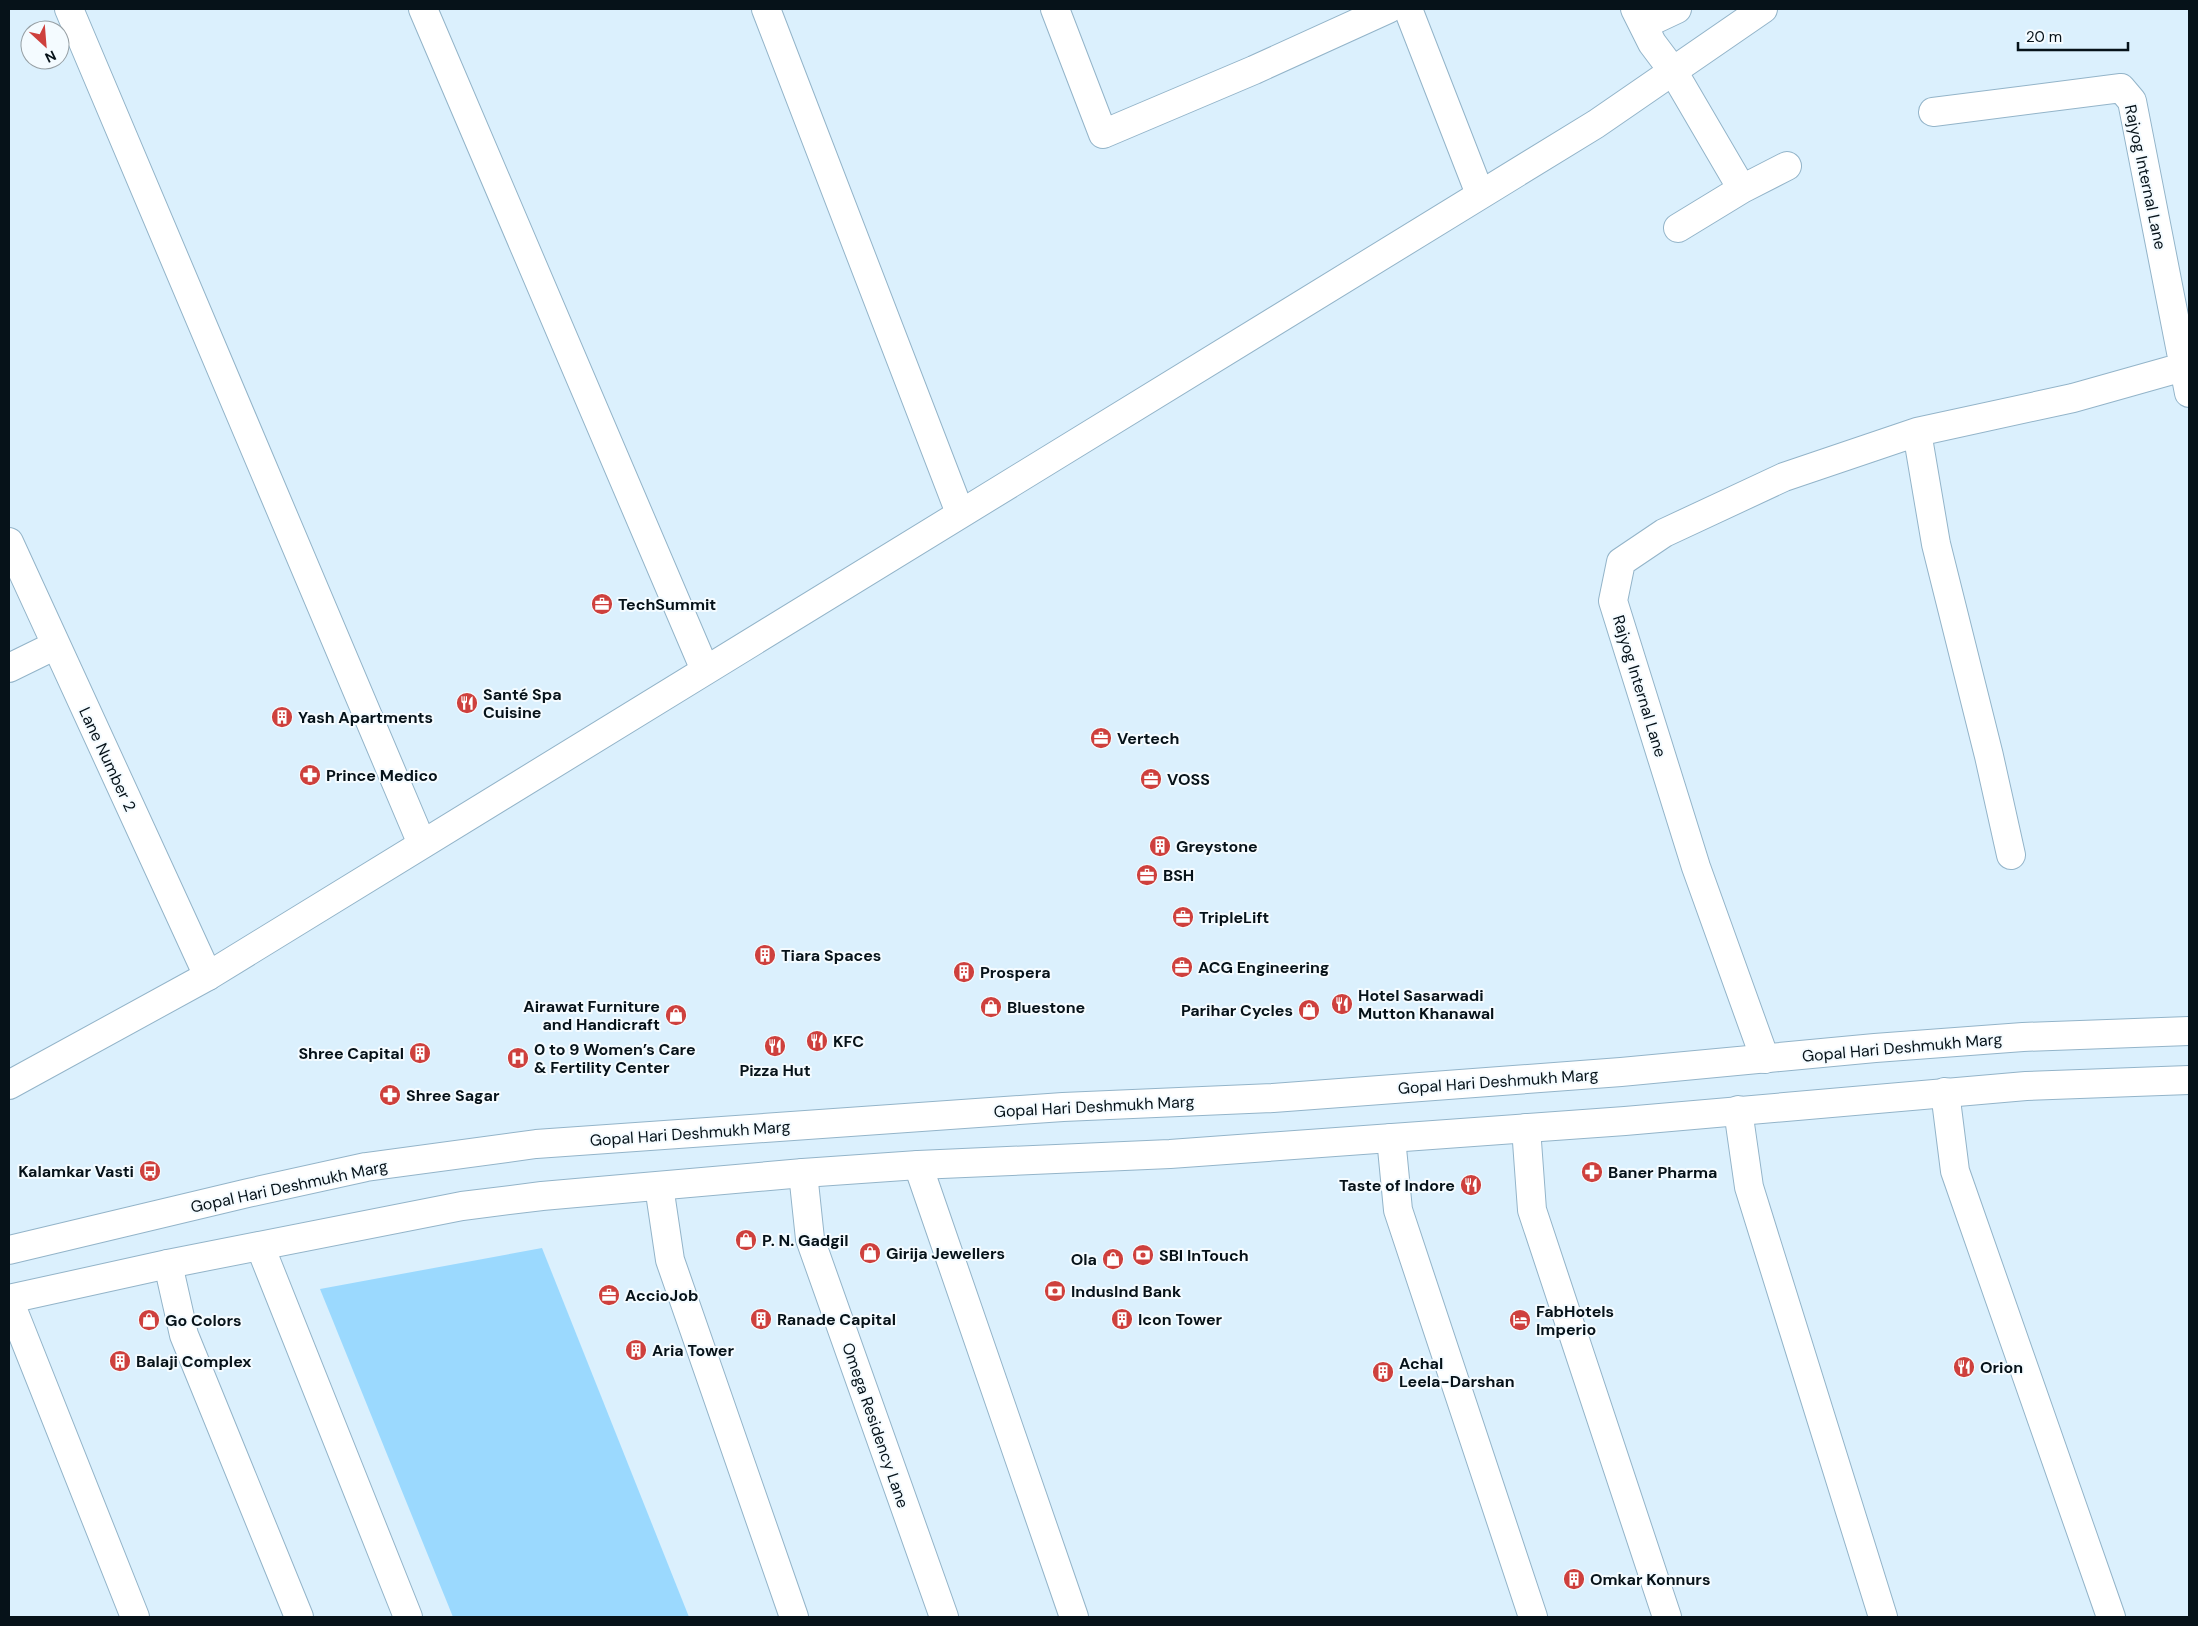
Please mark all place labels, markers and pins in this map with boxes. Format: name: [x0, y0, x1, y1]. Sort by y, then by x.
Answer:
office icon: TechSummit: [590, 592, 614, 616]
place label: TechSummit: [618, 594, 716, 615]
place label: Santé Spa Cuisine: [483, 684, 562, 723]
restaurant icon: Santé Spa Cuisine: [455, 691, 479, 715]
building icon: Yash Apartments: [270, 705, 294, 729]
place label: Yash Apartments: [298, 707, 433, 728]
office icon: Vertech: [1089, 726, 1113, 750]
place label: Vertech: [1117, 728, 1179, 749]
pharmacy icon: Prince Medico: [298, 763, 322, 787]
place label: Prince Medico: [326, 765, 438, 786]
office icon: VOSS: [1139, 767, 1163, 791]
place label: VOSS: [1167, 769, 1210, 790]
building icon: Greystone: [1148, 834, 1172, 858]
place label: Greystone: [1176, 836, 1258, 857]
office icon: BSH: [1135, 863, 1159, 887]
place label: BSH: [1163, 865, 1194, 886]
office icon: TripleLift: [1171, 905, 1195, 929]
place label: TripleLift: [1199, 907, 1269, 928]
building icon: Tiara Spaces: [753, 943, 777, 967]
place label: Tiara Spaces: [781, 945, 881, 966]
office icon: ACG Engineering: [1170, 955, 1194, 979]
place label: ACG Engineering: [1198, 957, 1329, 978]
building icon: Prospera: [952, 960, 976, 984]
place label: Prospera: [980, 962, 1051, 983]
place label: Hotel Sasarwadi Mutton Khanawal: [1358, 985, 1494, 1024]
restaurant icon: Hotel Sasarwadi Mutton Khanawal: [1330, 992, 1354, 1016]
shop icon: Bluestone: [979, 995, 1003, 1019]
place label: Airawat Furniture and Handicraft: [523, 996, 660, 1035]
place label: Bluestone: [1007, 997, 1085, 1018]
shop icon: Parihar Cycles: [1297, 998, 1321, 1022]
place label: Parihar Cycles: [1181, 1000, 1293, 1021]
shop icon: Airawat Furniture and Handicraft: [664, 1003, 688, 1027]
restaurant icon: KFC: [805, 1029, 829, 1053]
place label: KFC: [833, 1031, 864, 1052]
restaurant icon: Pizza Hut: [763, 1034, 787, 1058]
place label: 0 to 9 Women’s Care & Fertility Center: [534, 1039, 696, 1078]
building icon: Shree Capital: [408, 1041, 432, 1065]
place label: Shree Capital: [298, 1043, 404, 1064]
hospital icon: 0 to 9 Women’s Care & Fertility Center: [506, 1046, 530, 1070]
place label: Pizza Hut: [739, 1060, 811, 1081]
pharmacy icon: Shree Sagar: [378, 1083, 402, 1107]
place label: Shree Sagar: [406, 1085, 500, 1106]
bus stop icon: Kalamkar Vasti: [138, 1159, 162, 1183]
pharmacy icon: Baner Pharma: [1580, 1160, 1604, 1184]
place label: Kalamkar Vasti: [18, 1161, 134, 1182]
place label: Baner Pharma: [1608, 1162, 1717, 1183]
restaurant icon: Taste of Indore: [1459, 1173, 1483, 1197]
place label: Taste of Indore: [1339, 1175, 1455, 1196]
shop icon: P. N. Gadgil: [734, 1228, 758, 1252]
place label: P. N. Gadgil: [762, 1230, 848, 1251]
shop icon: Girija Jewellers: [858, 1241, 882, 1265]
place label: Girija Jewellers: [886, 1243, 1005, 1264]
bank icon: SBI InTouch: [1131, 1243, 1155, 1267]
place label: SBI InTouch: [1159, 1245, 1249, 1266]
shop icon: Ola: [1101, 1247, 1125, 1271]
place label: Ola: [1071, 1249, 1097, 1270]
bank icon: IndusInd Bank: [1043, 1279, 1067, 1303]
place label: IndusInd Bank: [1071, 1281, 1182, 1302]
office icon: AccioJob: [597, 1283, 621, 1307]
place label: AccioJob: [625, 1285, 698, 1306]
place label: FabHotels Imperio: [1536, 1301, 1614, 1340]
building icon: Ranade Capital: [749, 1307, 773, 1331]
building icon: Icon Tower: [1110, 1307, 1134, 1331]
shop icon: Go Colors: [137, 1308, 161, 1332]
hotel icon: FabHotels Imperio: [1508, 1308, 1532, 1332]
place label: Ranade Capital: [777, 1309, 896, 1330]
place label: Icon Tower: [1138, 1309, 1223, 1330]
place label: Go Colors: [165, 1310, 242, 1331]
building icon: Aria Tower: [624, 1338, 648, 1362]
place label: Aria Tower: [652, 1340, 734, 1361]
building icon: Balaji Complex: [108, 1349, 132, 1373]
place label: Balaji Complex: [136, 1351, 251, 1372]
place label: Achal Leela-Darshan: [1399, 1353, 1515, 1392]
restaurant icon: Orion: [1952, 1355, 1976, 1379]
place label: Orion: [1980, 1357, 2023, 1378]
building icon: Achal Leela-Darshan: [1371, 1360, 1395, 1384]
building icon: Omkar Konnurs: [1562, 1567, 1586, 1591]
place label: Omkar Konnurs: [1590, 1569, 1710, 1590]

